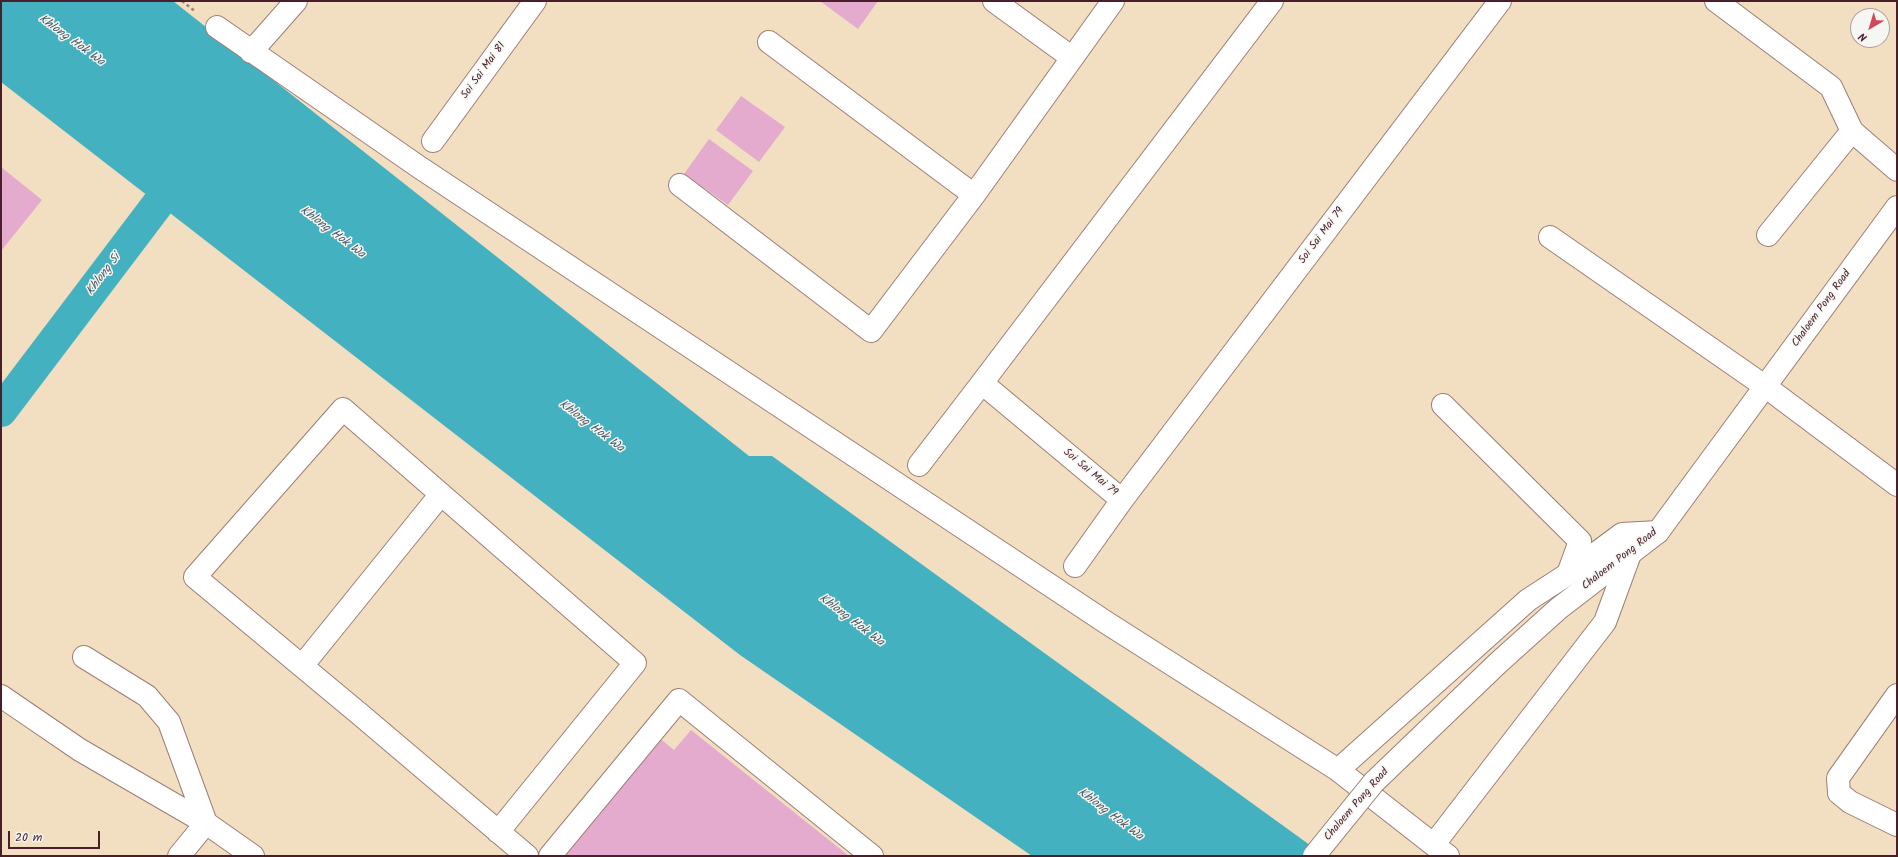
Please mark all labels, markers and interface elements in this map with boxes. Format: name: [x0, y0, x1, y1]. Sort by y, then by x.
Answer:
north arrow: [1850, 8, 1890, 48]
water label: Khlong Hok Wa: [35, 12, 107, 70]
text: N: [1855, 27, 1872, 46]
street label: Soi Sai Mai 81: [459, 40, 509, 102]
water label: Khlong Hok Wa: [297, 204, 367, 262]
street label: Soi Sai Mai 79: [1297, 205, 1347, 267]
water label: Khlong Si: [84, 251, 124, 299]
street label: Chaloem Pong Road: [1790, 268, 1854, 350]
water label: Khlong Hok Wa: [556, 398, 626, 456]
street label: Soi Sai Mai 79: [1060, 446, 1120, 500]
street label: Chaloem Pong Road: [1580, 526, 1660, 594]
water label: Khlong Hok Wa: [816, 592, 886, 650]
street label: Chaloem Pong Road: [1322, 766, 1392, 844]
water label: Khlong Hok Wa: [1075, 786, 1145, 844]
scale bar: [10, 823, 102, 849]
text: 20 m: [15, 828, 42, 847]

